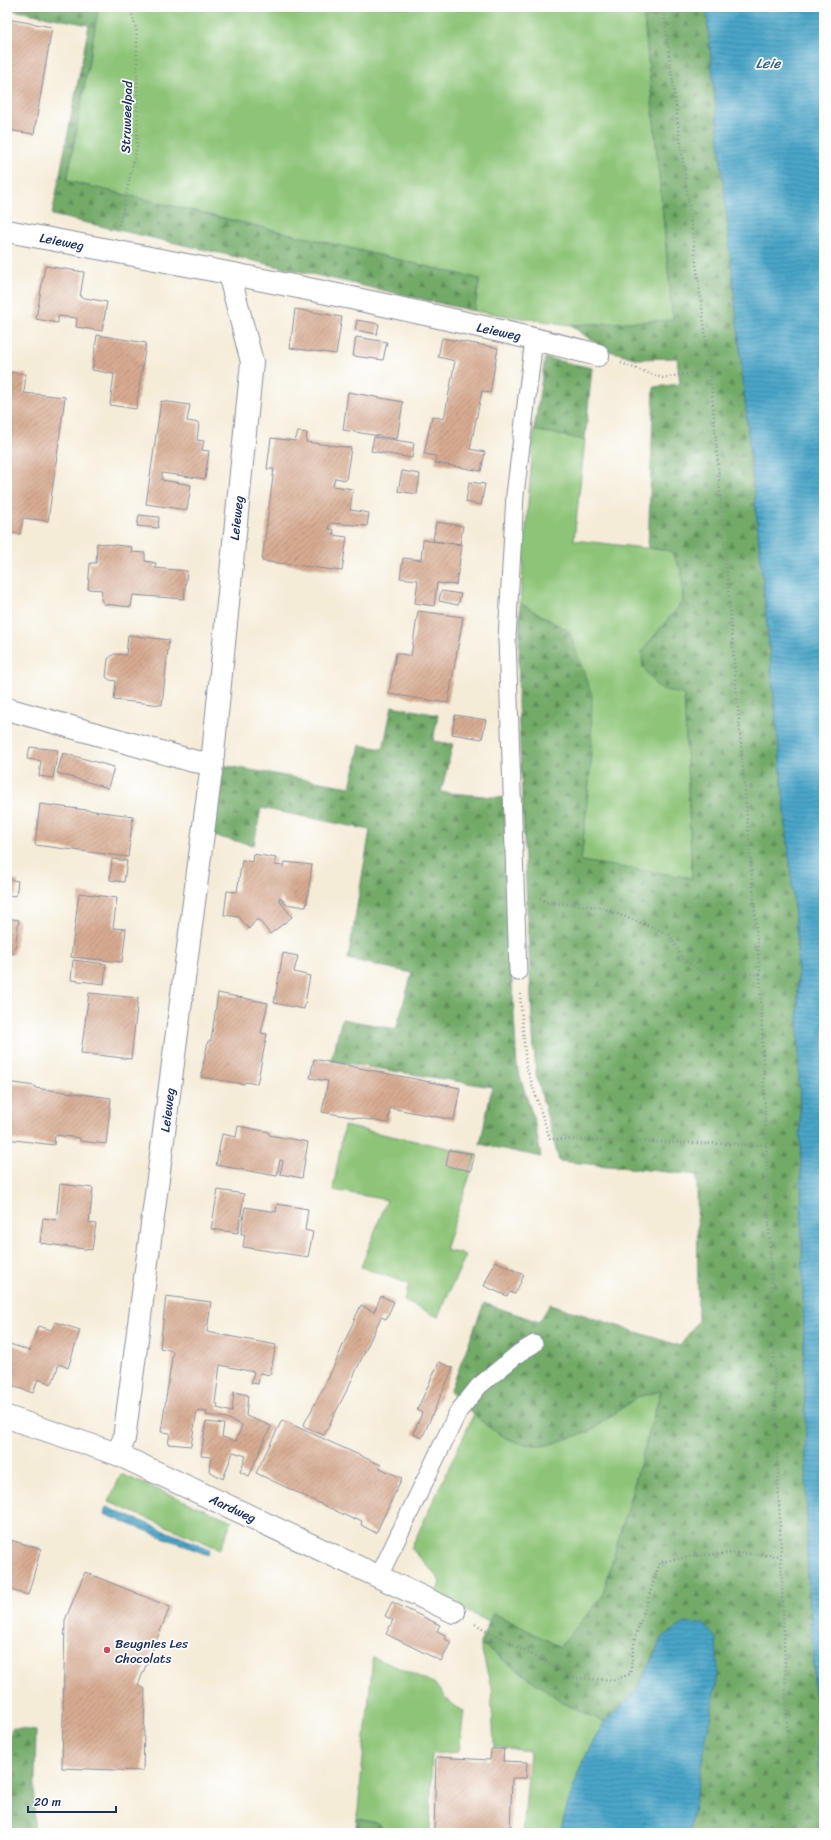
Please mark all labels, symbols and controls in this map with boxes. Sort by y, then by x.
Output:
water label: Leie [756,51,781,76]
street label: Struweelpad [114,79,139,153]
street label: Leieweg [38,226,86,257]
street label: Leieweg [475,316,524,347]
street label: Leieweg [223,494,250,542]
street label: Leieweg [153,1086,182,1134]
street label: Aardweg [205,1487,260,1530]
place label: Beugnies Les Chocolats [115,1632,189,1670]
marker: Beugnies Les Chocolats [102,1645,112,1655]
scale bar [28,1788,116,1814]
text: 20 m [34,1791,61,1813]

